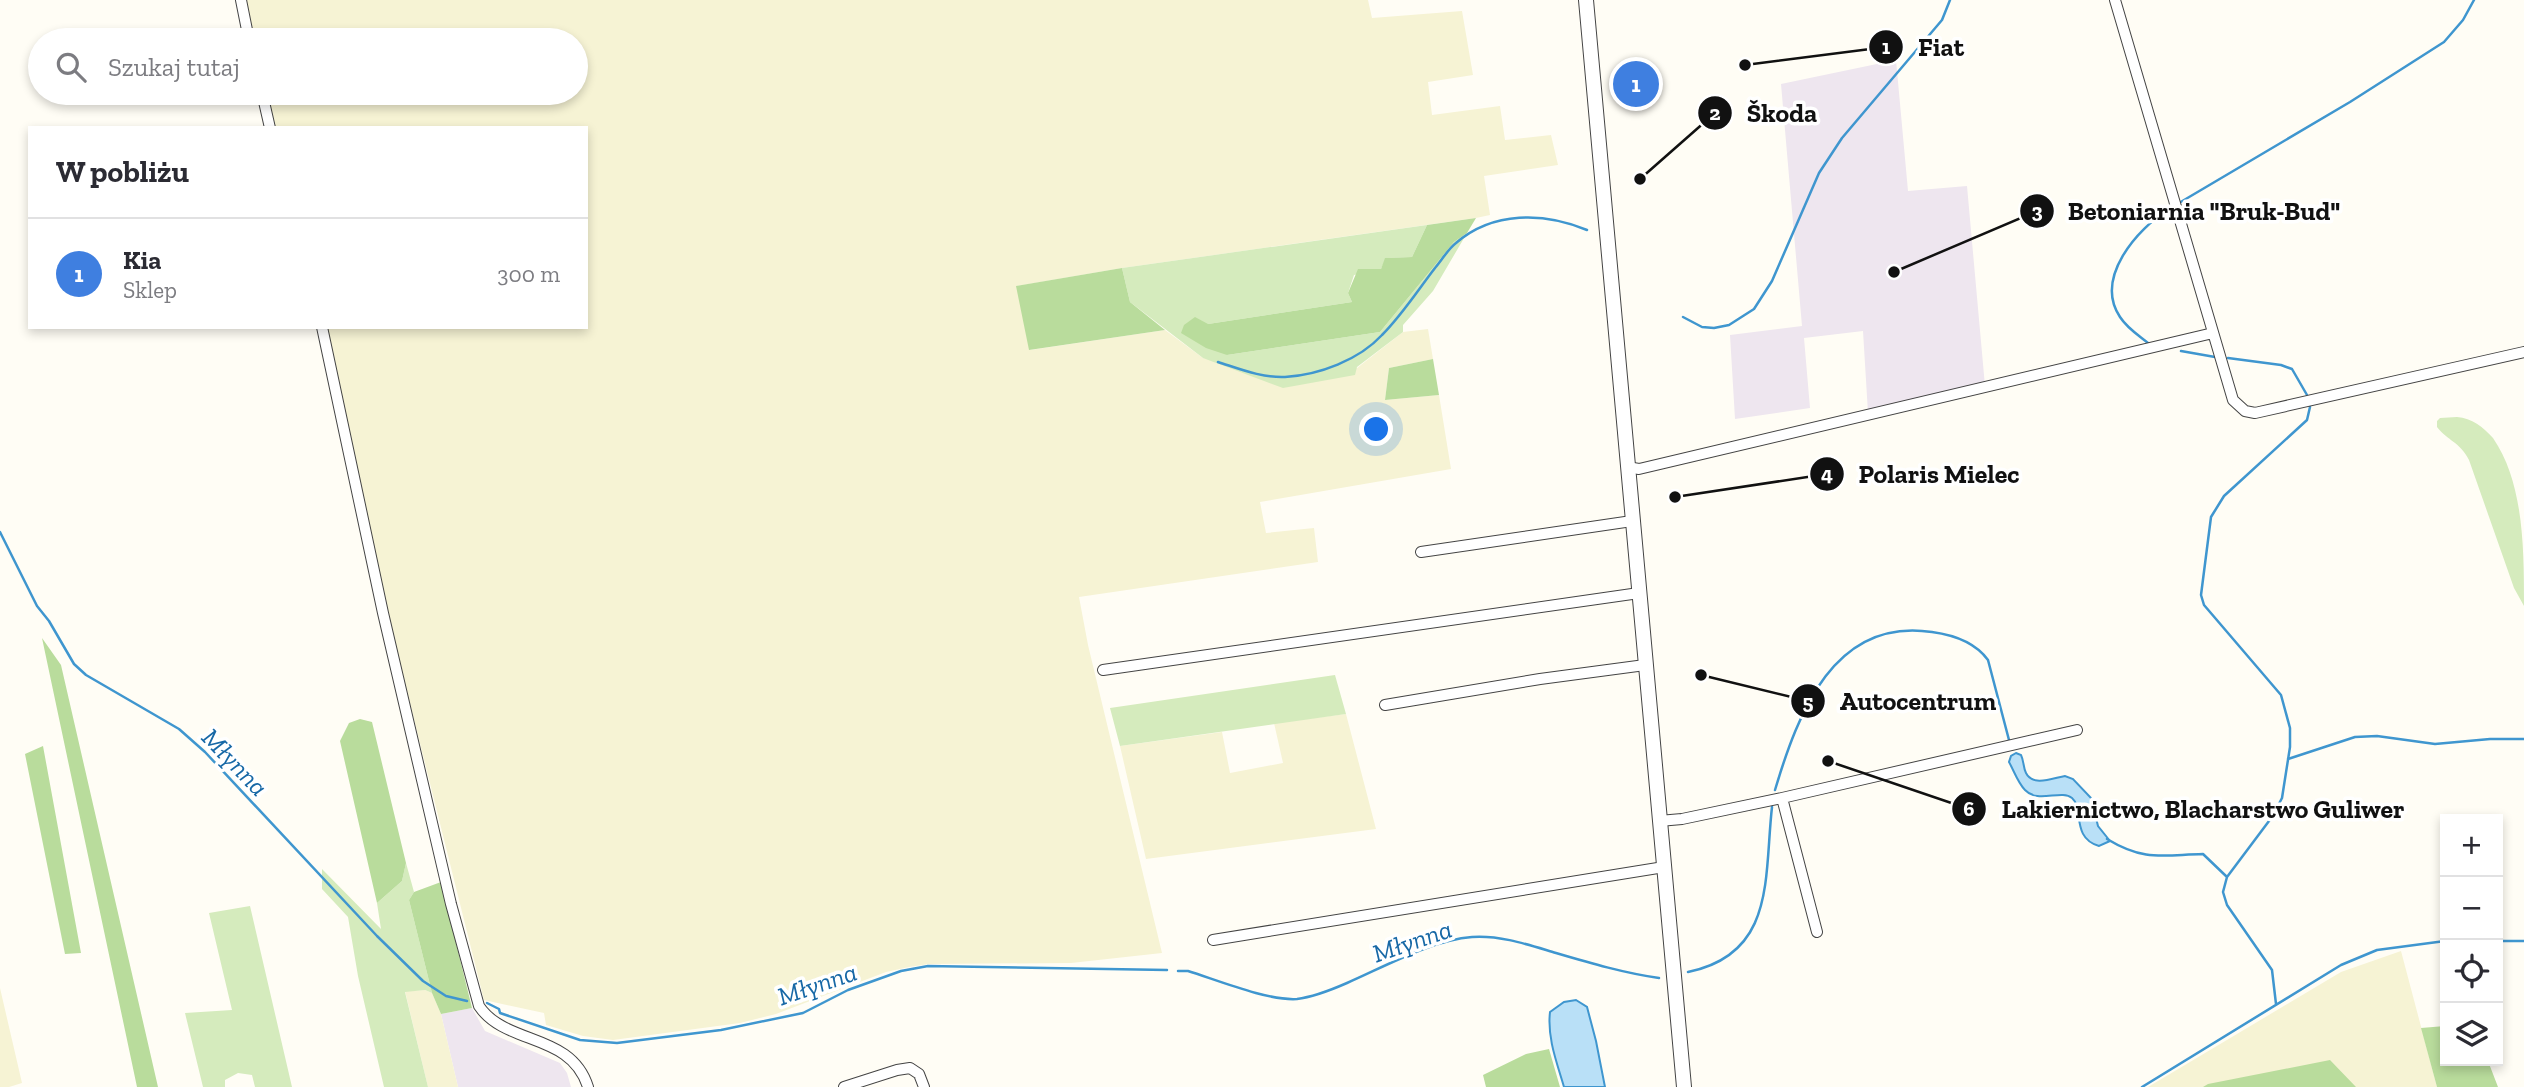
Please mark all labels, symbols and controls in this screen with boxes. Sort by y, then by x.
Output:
callout: Fiat [1869,23,1978,70]
search box [28,28,588,105]
text: Fiat [1918,31,1965,63]
text: 1 [1882,34,1891,59]
icon: search [52,48,90,86]
text: Szukaj tutaj [108,51,240,83]
pin: 1 [1613,58,1659,110]
callout: Škoda [1698,89,1831,136]
text: Škoda [1747,97,1817,129]
text: 2 [1709,100,1721,125]
text: W pobliżu [56,154,189,190]
callout: Betoniarnia "Bruk-Bud" [2019,187,2355,234]
text: Betoniarnia "Bruk-Bud" [2068,195,2340,227]
text: 3 [2031,198,2043,223]
text: Kia [123,244,161,276]
text: 1 [74,260,84,288]
text: 300 m [497,260,560,288]
text: Sklep [123,276,177,304]
your location [1359,412,1393,446]
callout: Polaris Mielec [1810,450,2034,497]
text: Polaris Mielec [1858,458,2020,490]
text: 4 [1821,461,1833,486]
callout: Autocentrum [1791,678,2011,725]
text: Autocentrum [1840,685,1997,717]
text: 5 [1803,689,1814,714]
water label: Młynna [195,721,275,803]
callout: Lakiernictwo, Blacharstwo Guliwer [1952,785,2418,832]
text: Lakiernictwo, Blacharstwo Guliwer [2001,793,2405,825]
text: 6 [1963,796,1975,821]
map controls [2440,814,2503,1066]
button: + [2440,814,2503,877]
button: − [2440,877,2503,940]
water label: Młynna [1368,913,1456,969]
button: locate [2440,940,2503,1003]
water label: Młynna [773,956,861,1012]
button: layers [2440,1003,2503,1066]

